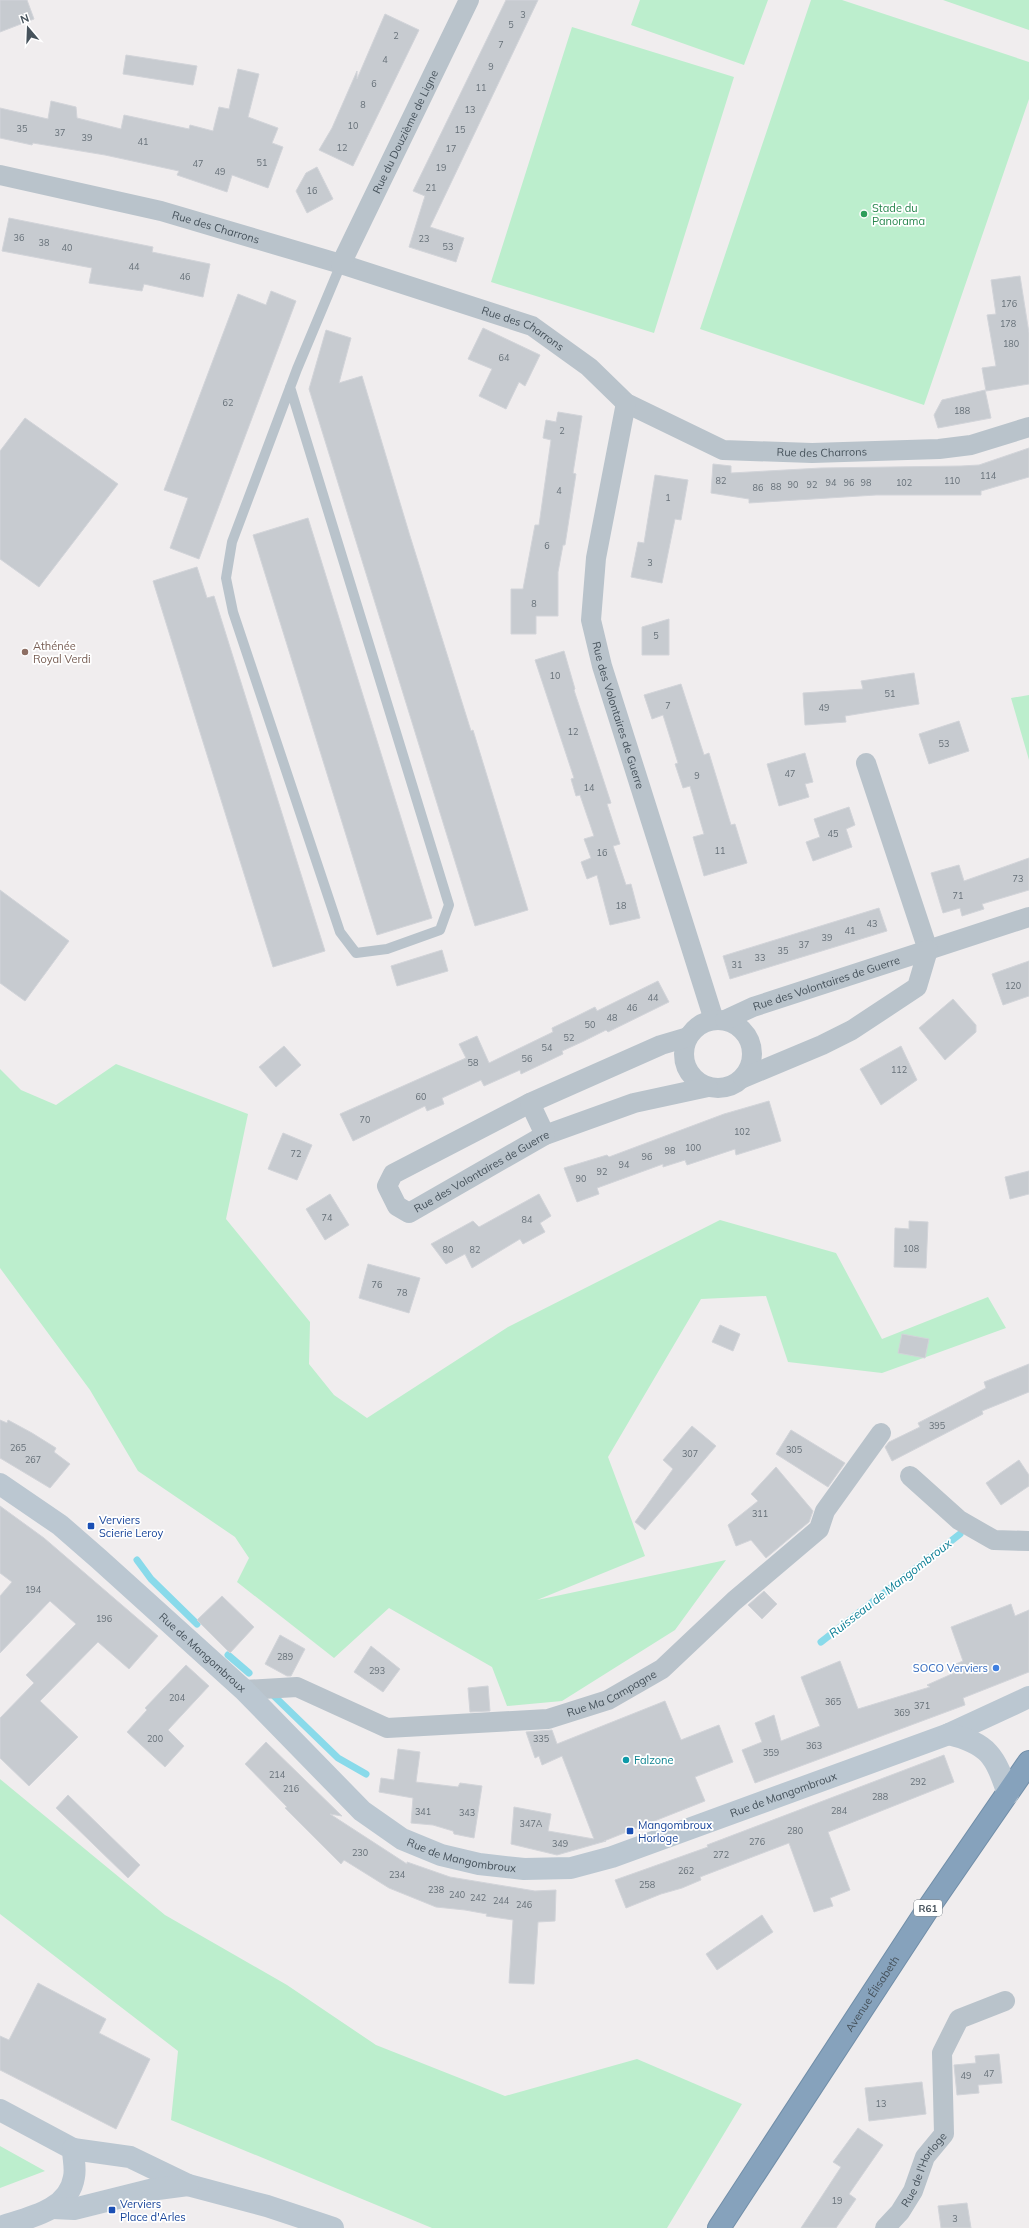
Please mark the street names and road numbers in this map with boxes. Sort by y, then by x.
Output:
street label: Rue du Douzième de Ligne [369,68,441,196]
street label: Rue des Charrons [170,208,261,247]
street label: Rue des Charrons [480,303,567,354]
street label: Rue des Charrons [776,444,867,460]
street label: Rue des Volontaires de Guerre [589,640,647,791]
street label: Rue des Volontaires de Guerre [751,953,902,1014]
street label: Rue des Volontaires de Guerre [411,1127,551,1216]
street label: Rue de Mangombroux [156,1610,249,1696]
street label: Rue Ma Campagne [565,1667,659,1720]
street label: Rue de Mangombroux [728,1769,839,1820]
street label: Rue de Mangombroux [405,1835,517,1875]
road number: R61 [914,1900,942,1916]
street label: Avenue Élisabeth [842,1953,902,2034]
street label: Rue de l'Horloge [898,2129,950,2210]

